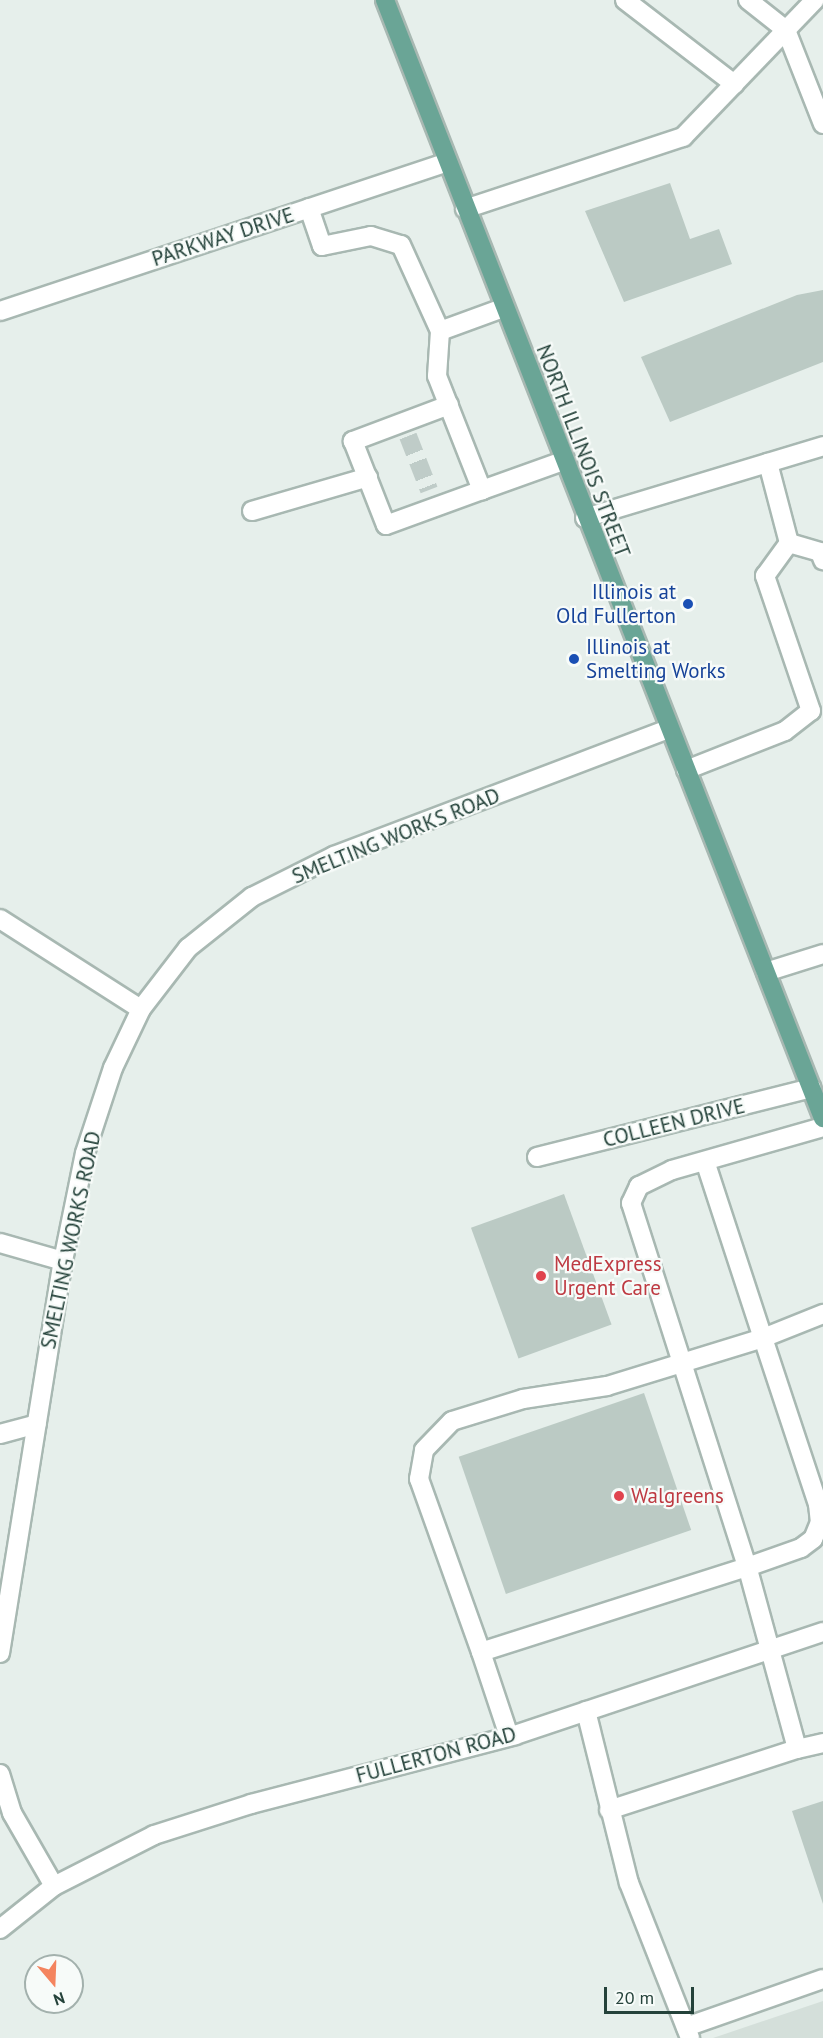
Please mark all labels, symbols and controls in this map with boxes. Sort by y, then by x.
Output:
street label: PARKWAY DRIVE [148,202,298,272]
street label: NORTH ILLINOIS STREET [531,341,635,561]
place label: Illinois at Old Fullerton [556,579,676,629]
marker: Illinois at Old Fullerton [681,597,695,611]
place label: Illinois at Smelting Works [586,634,726,684]
marker: Illinois at Smelting Works [567,652,581,666]
street label: SMELTING WORKS ROAD [288,783,504,889]
street label: COLLEEN DRIVE [600,1093,748,1153]
street label: SMELTING WORKS ROAD [36,1129,106,1351]
place label: MedExpress Urgent Care [554,1251,661,1301]
marker: MedExpress Urgent Care [532,1267,550,1285]
place label: Walgreens [631,1483,724,1509]
marker: Walgreens [612,1489,626,1503]
street label: FULLERTON ROAD [353,1721,519,1789]
north arrow [24,1954,84,2014]
scale bar [607,1975,697,2013]
text: 20 m [615,1986,654,2009]
text: N [51,1988,67,2010]

